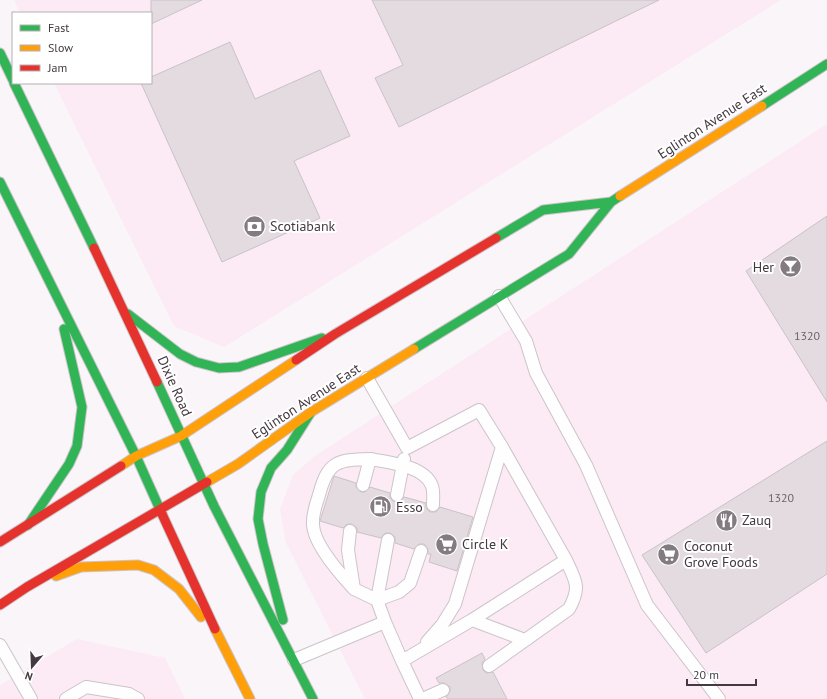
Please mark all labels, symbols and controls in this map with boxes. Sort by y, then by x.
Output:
legend [12,12,152,84]
text: Fast [48,20,69,35]
text: Slow [48,40,73,55]
text: Jam [47,60,67,75]
street label: Eglinton Avenue East [654,79,770,163]
bank icon: Scotiabank [241,213,267,239]
place label: Scotiabank [270,217,336,235]
bar icon: Her [777,254,803,280]
place label: Her [753,258,774,276]
house number: 1320 [794,328,821,343]
street label: Dixie Road [154,353,196,419]
street label: Eglinton Avenue East [248,359,364,443]
house number: 1320 [768,490,795,505]
fuel station icon: Esso [367,494,393,520]
place label: Esso [396,498,423,516]
restaurant icon: Zauq [713,507,739,533]
place label: Zauq [742,511,771,529]
supermarket icon: Circle K [433,531,459,557]
place label: Circle K [462,535,509,553]
place label: Coconut Grove Foods [684,537,758,571]
supermarket icon: Coconut Grove Foods [655,541,681,567]
north arrow [12,647,52,687]
scale bar [687,661,756,687]
text: 20 m [693,667,719,682]
text: N [23,669,34,684]

